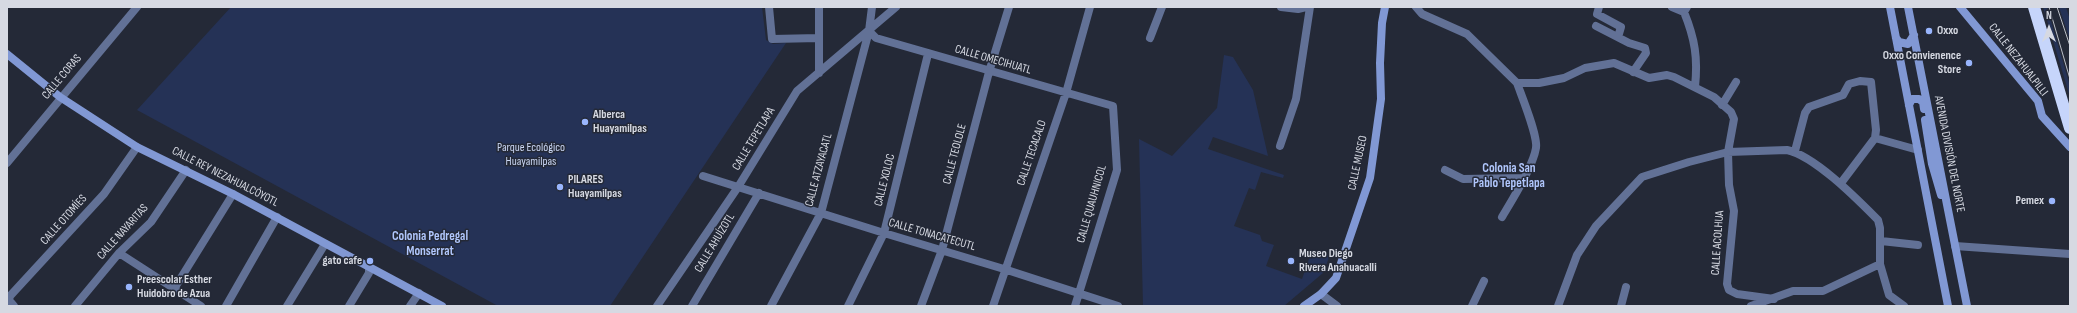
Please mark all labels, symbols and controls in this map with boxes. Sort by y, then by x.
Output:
north arrow [2029,8,2069,48]
text: N [2046,9,2052,22]
street label: CALLE NEZAHUALPILLI [1985,21,2051,99]
place label: Oxxo [1937,24,1958,38]
marker: Oxxo [1924,26,1934,36]
street label: CALLE OMECIHUATL [953,42,1033,78]
place label: Oxxo Convienence Store [1883,49,1961,77]
street label: CALLE CORAS [39,52,85,102]
marker: Oxxo Convienence Store [1964,58,1974,68]
street label: AVENIDA DIVISIÓN DEL NORTE [1931,94,1967,214]
street label: CALLE TEPETLAPA [730,105,778,173]
place label: Alberca Huayamilpas [593,108,647,136]
marker: Alberca Huayamilpas [580,117,590,127]
street label: CALLE TECACALO [1014,118,1050,188]
street label: CALLE TEOLOLE [940,122,970,186]
street label: CALLE ATZAYACATL [802,132,836,208]
street label: CALLE MUSEO [1345,134,1371,192]
park label: Parque Ecológico Huayamilpas [497,141,565,169]
street label: CALLE REY NEZAHUALCÓYOTL [169,144,281,210]
street label: CALLE XOLOC [872,152,898,208]
district label: Colonia San Pablo Tepetlapa [1473,161,1545,192]
street label: CALLE QUAUHNICOL [1074,163,1110,245]
place label: PILARES Huayamilpas [568,173,622,201]
marker: PILARES Huayamilpas [555,182,565,192]
street label: CALLE OTOMÍES [38,192,90,248]
place label: Pemex [2016,194,2044,208]
marker: Pemex [2047,196,2057,206]
street label: CALLE NAYARITAS [94,201,152,263]
street label: CALLE ACOLHUA [1709,210,1727,276]
street label: CALLE AHUÍZOTL [692,211,738,275]
street label: CALLE TONACATECUTL [887,216,977,254]
district label: Colonia Pedregal Monserrat [392,229,468,260]
place label: Museo Diego Rivera Anahuacalli [1299,247,1377,275]
place label: gato cafe [323,254,362,268]
marker: gato cafe [365,256,375,266]
marker: Museo Diego Rivera Anahuacalli [1286,256,1296,266]
place label: Preescolar Esther Huidobro de Azua [137,273,212,301]
marker: Preescolar Esther Huidobro de Azua [124,282,134,292]

